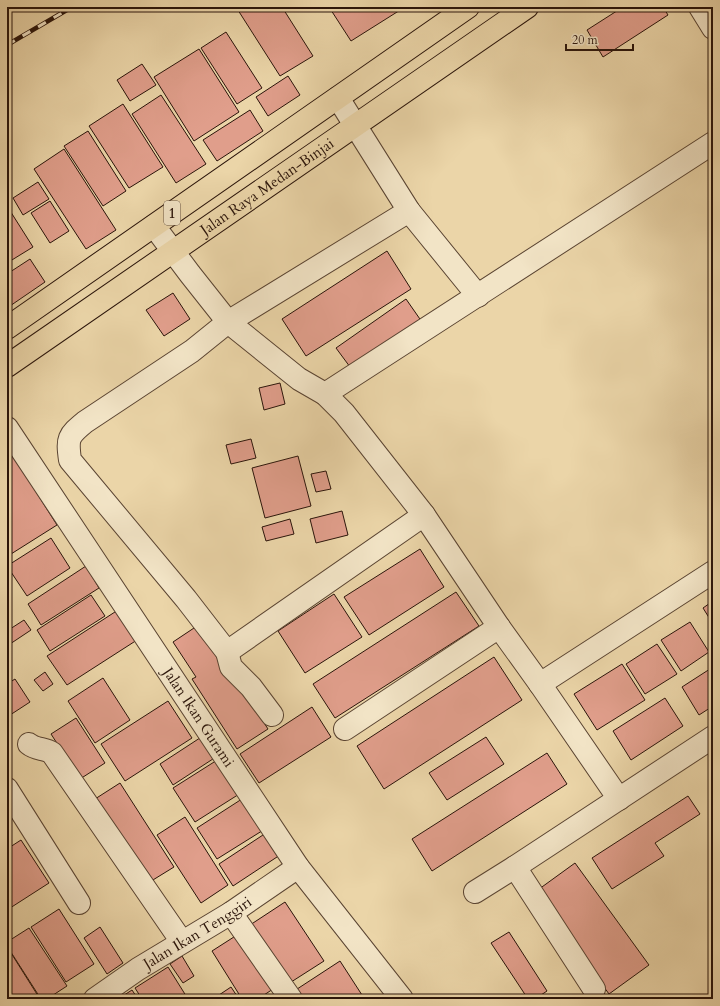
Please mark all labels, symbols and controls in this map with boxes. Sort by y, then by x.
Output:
scale bar [566,26,633,52]
text: 20 m [572,32,599,48]
street label: Jalan Raya Medan-Binjai [195,133,338,241]
road number: 1 [164,201,180,225]
street label: Jalan Ikan Gurami [157,662,239,771]
street label: Jalan Ikan Tenggiri [138,892,256,975]

